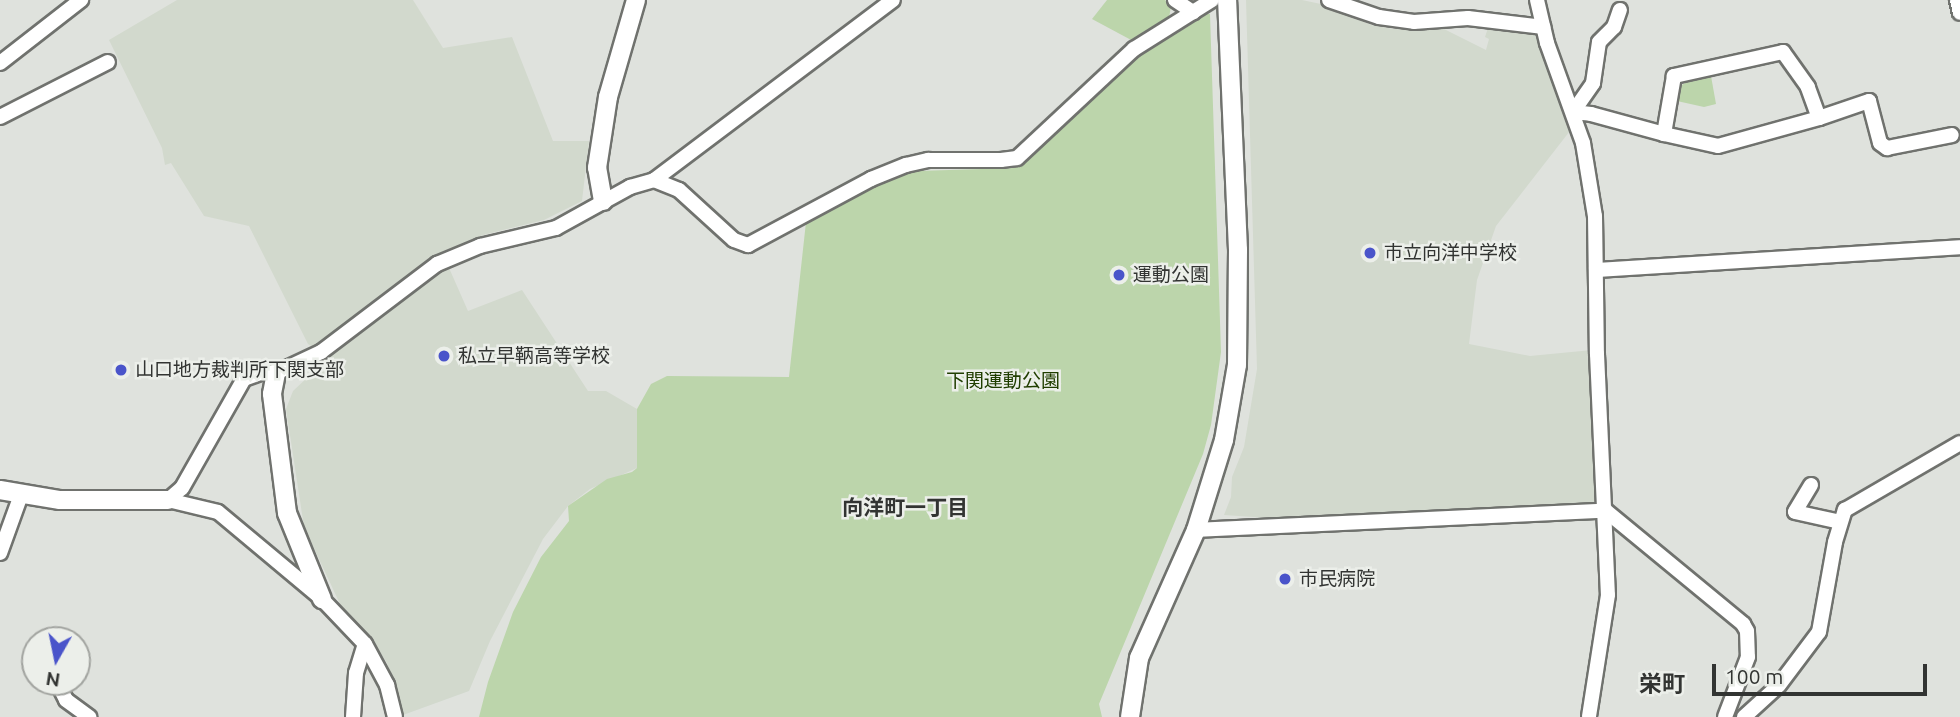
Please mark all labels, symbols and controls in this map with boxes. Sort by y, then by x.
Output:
place label: 市立向洋中学校 [1384,242,1517,264]
marker: 市立向洋中学校 [1362,245,1378,261]
place label: 運動公園 [1133,264,1209,286]
marker: 運動公園 [1111,267,1127,283]
place label: 私立早鞆高等学校 [458,345,610,367]
marker: 私立早鞆高等学校 [436,348,452,364]
place label: 山口地方裁判所下関支部 [135,359,344,381]
marker: 山口地方裁判所下関支部 [113,362,129,378]
park label: 下関運動公園 [946,370,1060,392]
district label: 向洋町一丁目 [842,494,968,520]
place label: 市民病院 [1299,568,1375,590]
marker: 市民病院 [1277,571,1293,587]
north arrow [21,626,91,696]
scale bar [1715,650,1930,694]
text: 100 m [1725,664,1783,688]
text: N [44,668,62,692]
district label: 栄町 [1639,670,1685,698]

